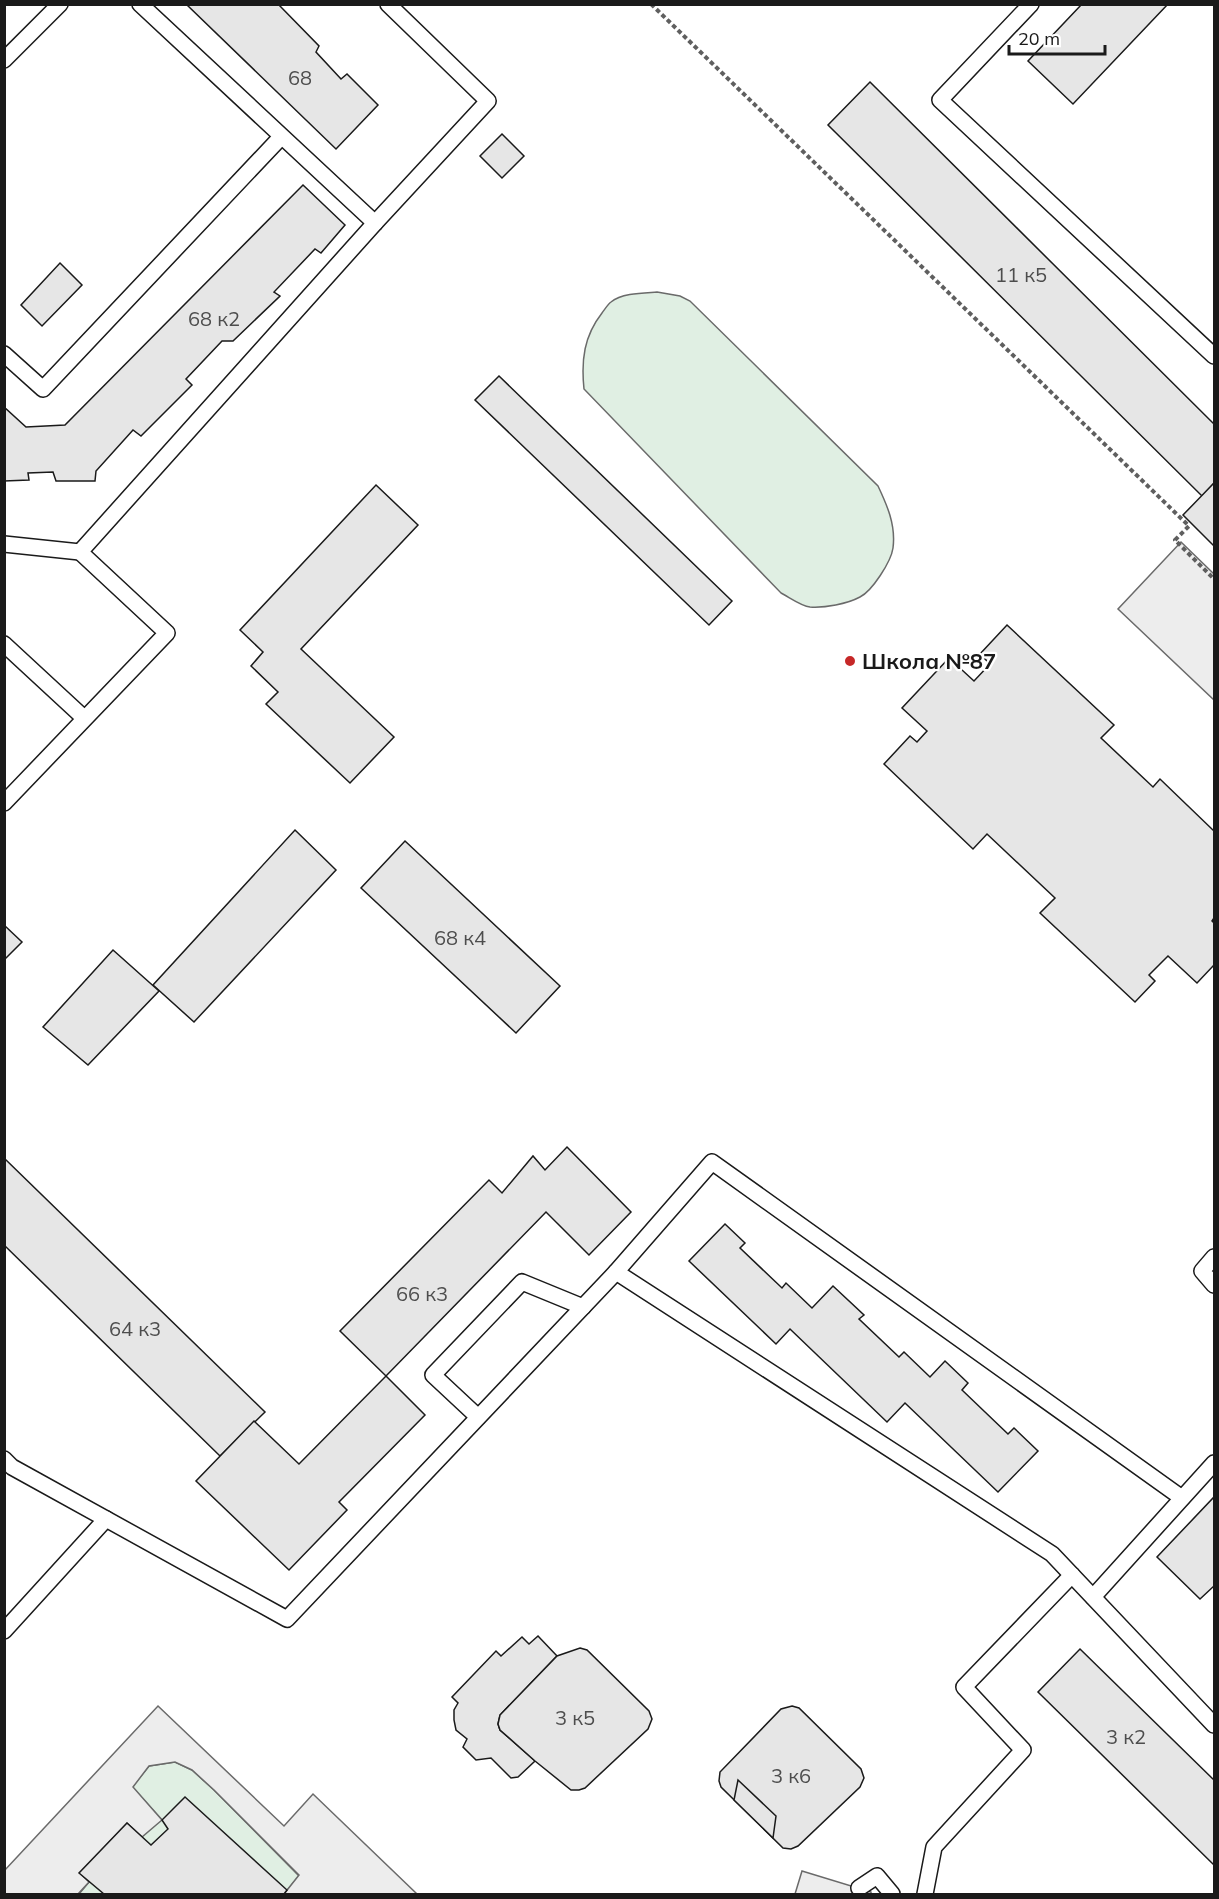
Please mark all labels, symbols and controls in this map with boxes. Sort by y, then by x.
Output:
scale bar [1009,18,1105,56]
text: 20 m [1018,27,1060,50]
house number: 68 [288,65,312,90]
house number: 11 к5 [995,262,1047,287]
house number: 68 к2 [188,306,240,331]
place label: Школа №87 [862,647,996,675]
marker: Школа №87 [843,654,857,668]
house number: 68 к4 [434,925,486,950]
house number: 66 к3 [396,1281,448,1306]
house number: 64 к3 [109,1316,161,1341]
house number: 3 к5 [555,1705,595,1730]
house number: 3 к2 [1106,1724,1146,1749]
house number: 3 к6 [771,1763,811,1788]

